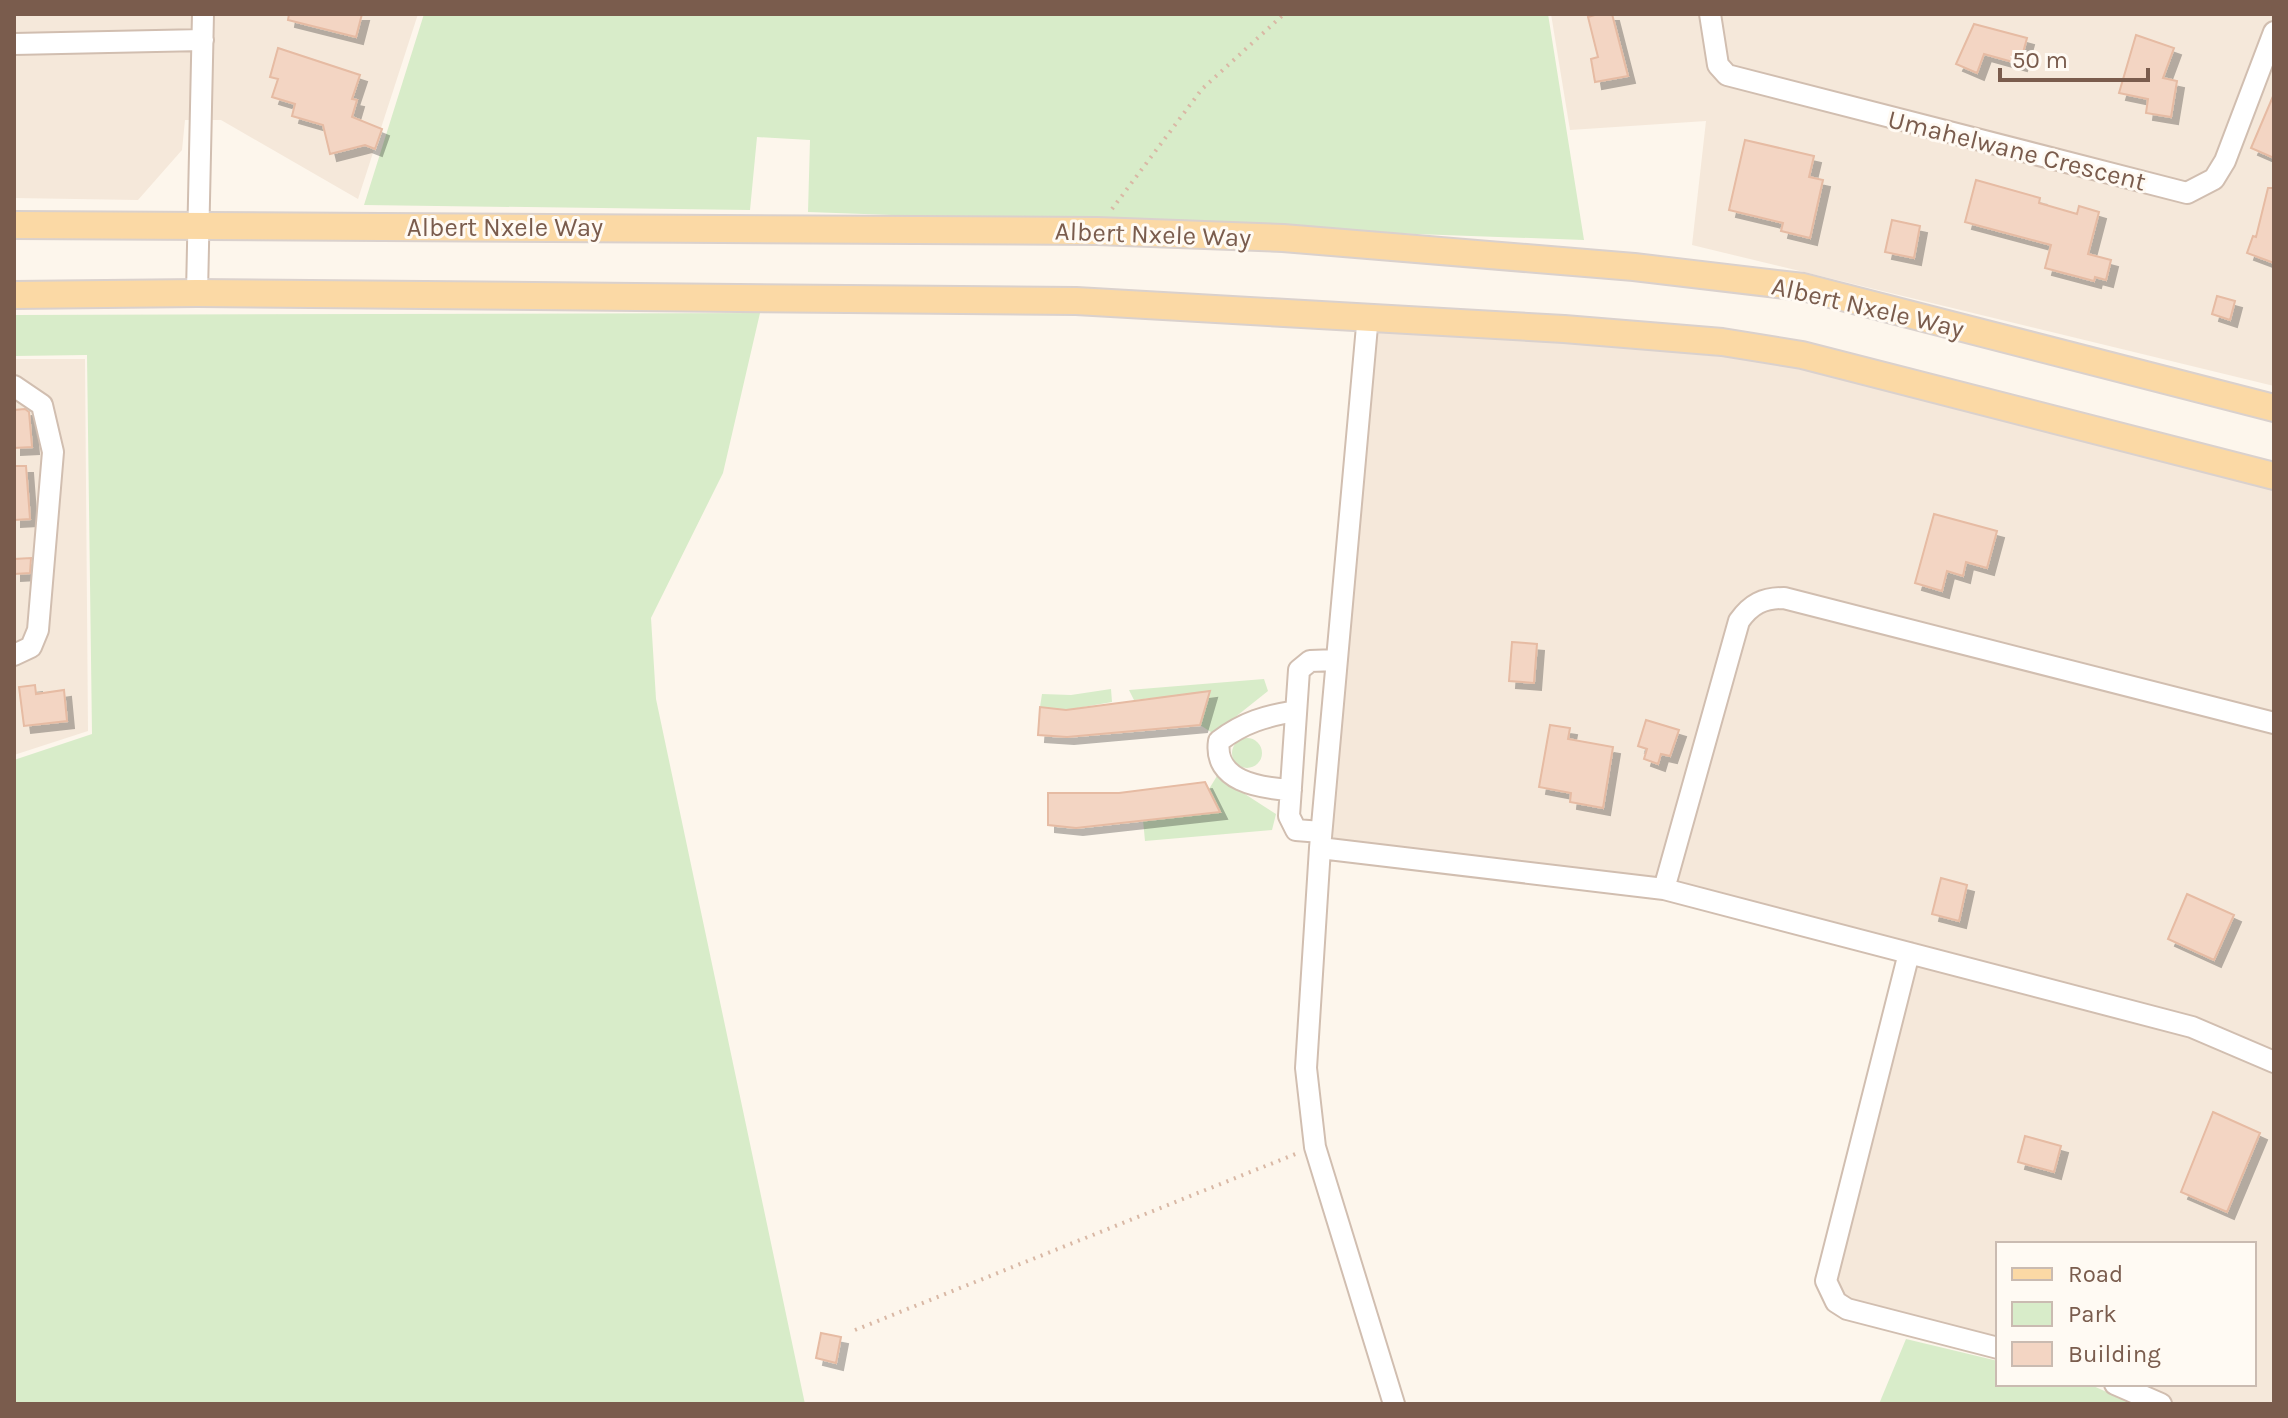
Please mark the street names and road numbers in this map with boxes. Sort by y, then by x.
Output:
street label: Umahelwane Crescent [1885,103,2149,198]
street label: Albert Nxele Way [407,212,603,243]
street label: Albert Nxele Way [1054,216,1252,253]
street label: Albert Nxele Way [1769,270,1967,345]

